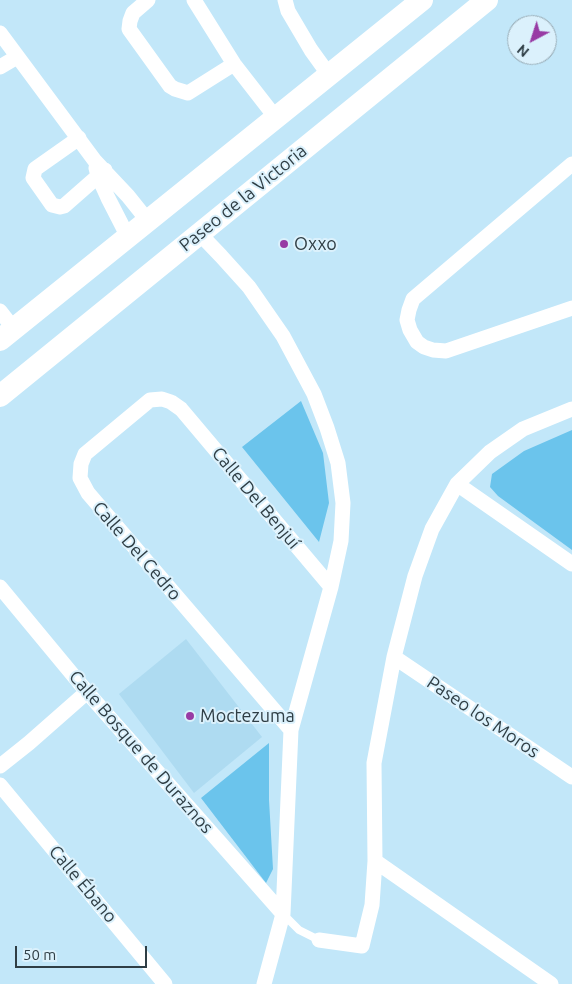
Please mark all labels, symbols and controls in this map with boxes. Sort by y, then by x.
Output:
north arrow [507,15,557,65]
text: N [514,41,532,60]
street label: Paseo de la Victoria [175,140,311,256]
place label: Oxxo [294,233,337,255]
marker: Oxxo [278,238,290,250]
street label: Calle Del Benjuí [207,443,305,553]
street label: Calle Del Cedro [88,497,186,605]
street label: Calle Bosque de Duraznos [64,666,218,838]
street label: Paseo los Moros [423,671,543,763]
place label: Moctezuma [200,705,295,727]
marker: Moctezuma [184,710,196,722]
street label: Calle Ébano [44,841,122,927]
scale bar [18,936,150,968]
text: 50 m [23,946,56,963]

